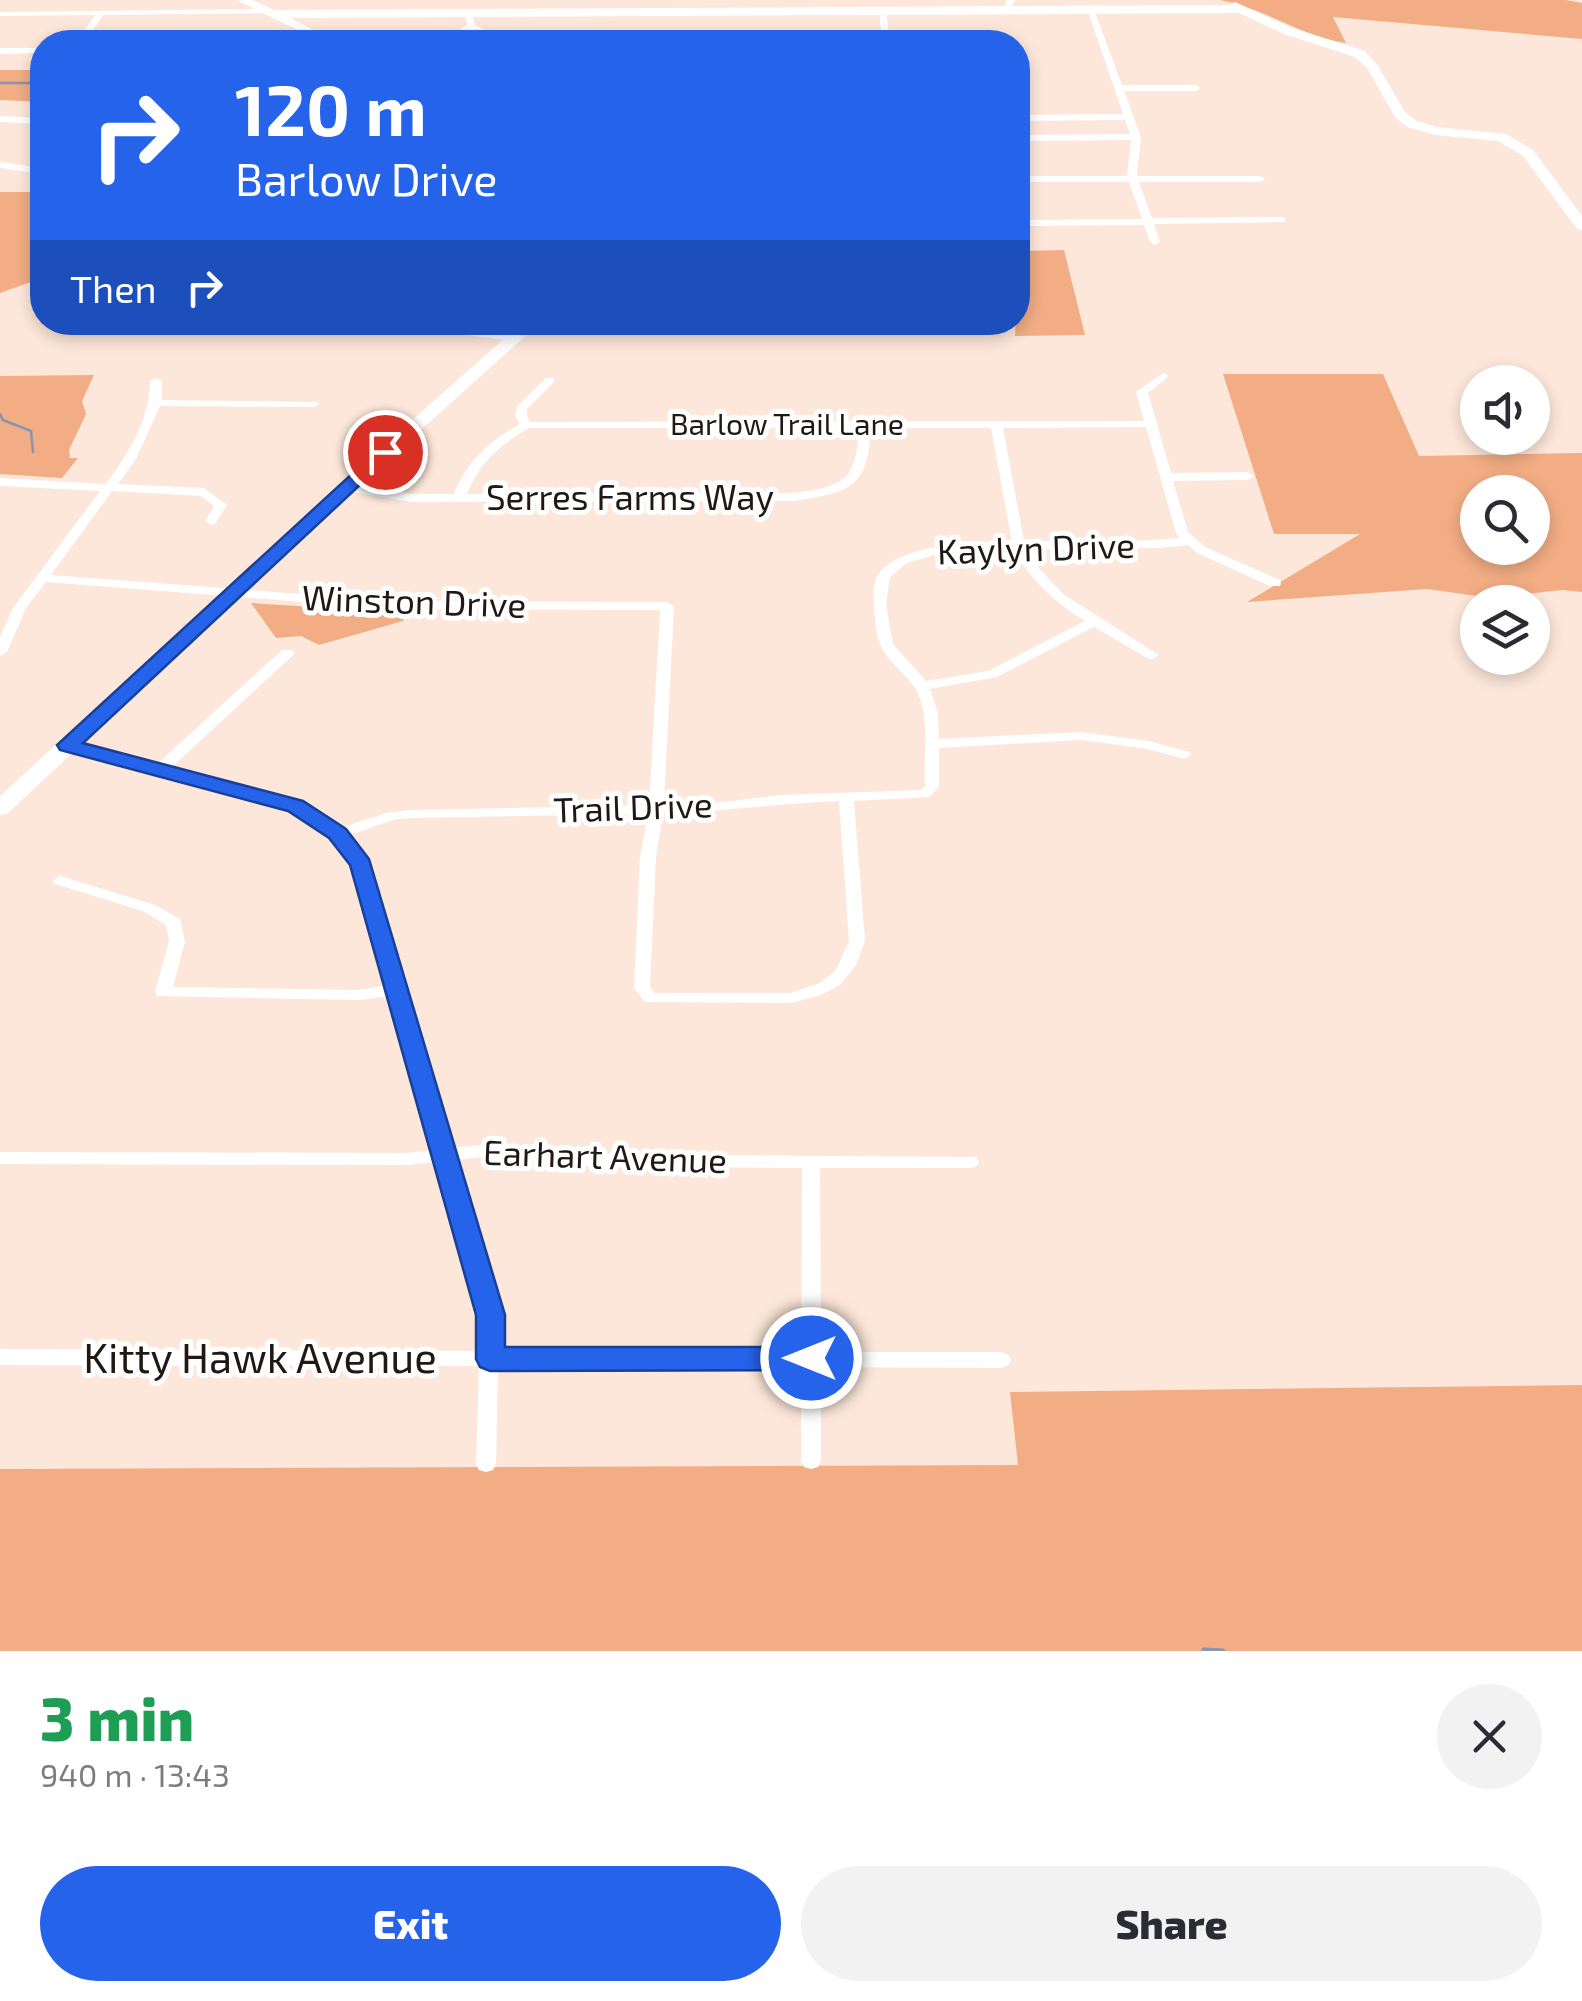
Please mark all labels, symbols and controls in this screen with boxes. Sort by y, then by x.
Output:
text: 120 m [235,66,427,150]
icon: right [70,70,200,200]
text: Barlow Drive [235,151,498,205]
icon: right [177,260,232,315]
text: Then [70,265,157,311]
map controls [1460,365,1550,675]
button: sound [1460,365,1550,455]
street label: Barlow Trail Lane [670,405,904,441]
pin [343,410,428,495]
icon: arrive [358,425,413,480]
street label: Serres Farms Way [486,475,774,517]
button: search [1460,475,1550,565]
street label: Kaylyn Drive [936,523,1136,571]
street label: Winston Drive [301,575,527,625]
button: layers [1460,585,1550,675]
street label: Trail Drive [553,782,713,830]
street label: Earhart Avenue [482,1130,728,1180]
position arrow [759,1306,863,1410]
street label: Kitty Hawk Avenue [83,1331,437,1381]
text: 3 min [40,1681,194,1753]
button: close [1437,1684,1542,1789]
text: 940 m · 13:43 [40,1755,230,1793]
button: Exit [40,1866,781,1981]
button: Share [801,1866,1542,1981]

